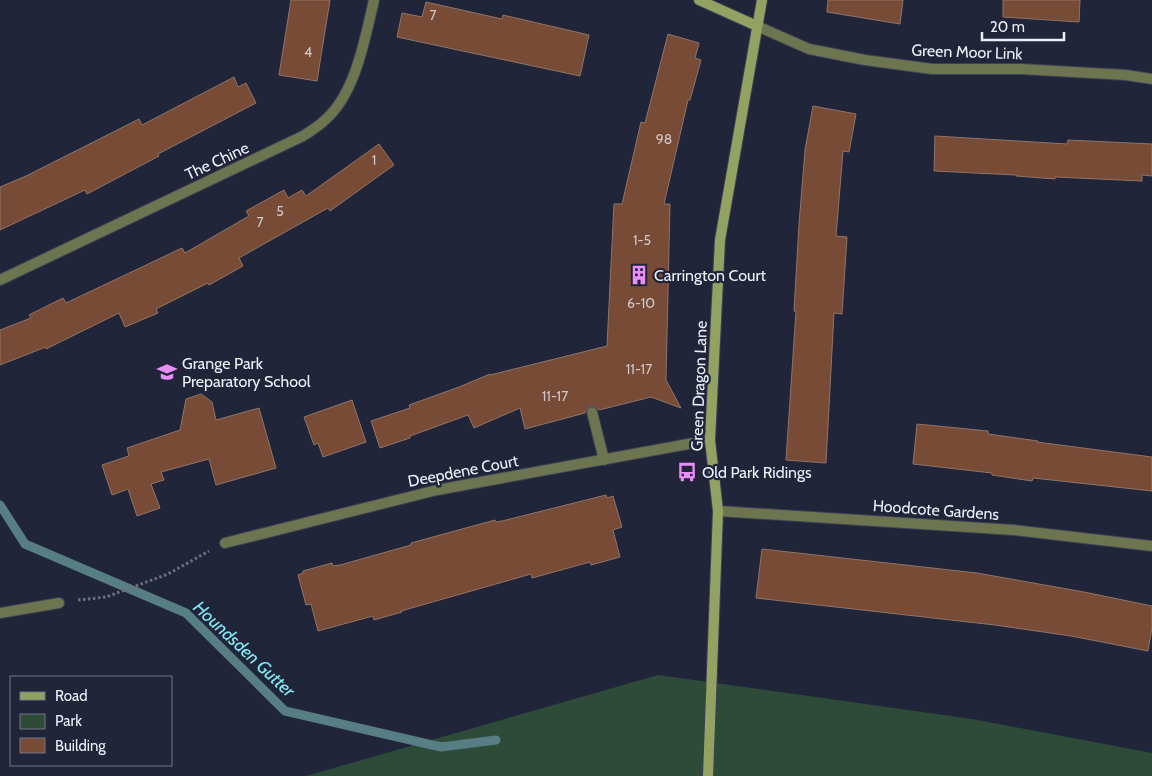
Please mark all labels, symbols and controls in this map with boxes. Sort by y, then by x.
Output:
house number: 7 [429,6,437,24]
scale bar [982,10,1064,42]
text: 20 m [990,18,1025,36]
street label: Green Moor Link [911,41,1024,63]
house number: 4 [304,43,312,61]
house number: 98 [656,130,672,148]
street label: The Chine [182,138,252,184]
house number: 1 [372,151,376,169]
house number: 5 [276,202,284,220]
house number: 7 [256,213,264,231]
house number: 1-5 [633,231,651,249]
building icon: Carrington Court [628,264,650,286]
place label: Carrington Court [654,266,766,285]
house number: 6-10 [627,294,655,312]
street label: Green Dragon Lane [687,320,711,452]
place label: Grange Park Preparatory School [182,354,311,391]
house number: 11-17 [626,360,652,378]
school or university icon: Grange Park Preparatory School [156,361,178,383]
house number: 11-17 [542,387,568,405]
street label: Deepdene Court [406,451,520,491]
bus stop icon: Old Park Ridings [676,461,698,483]
place label: Old Park Ridings [702,463,812,482]
street label: Hoodcote Gardens [872,496,1000,524]
water label: Houndsden Gutter [189,596,301,703]
legend [10,676,172,766]
text: Road [55,687,88,705]
text: Park [55,712,82,730]
text: Building [55,737,106,755]

